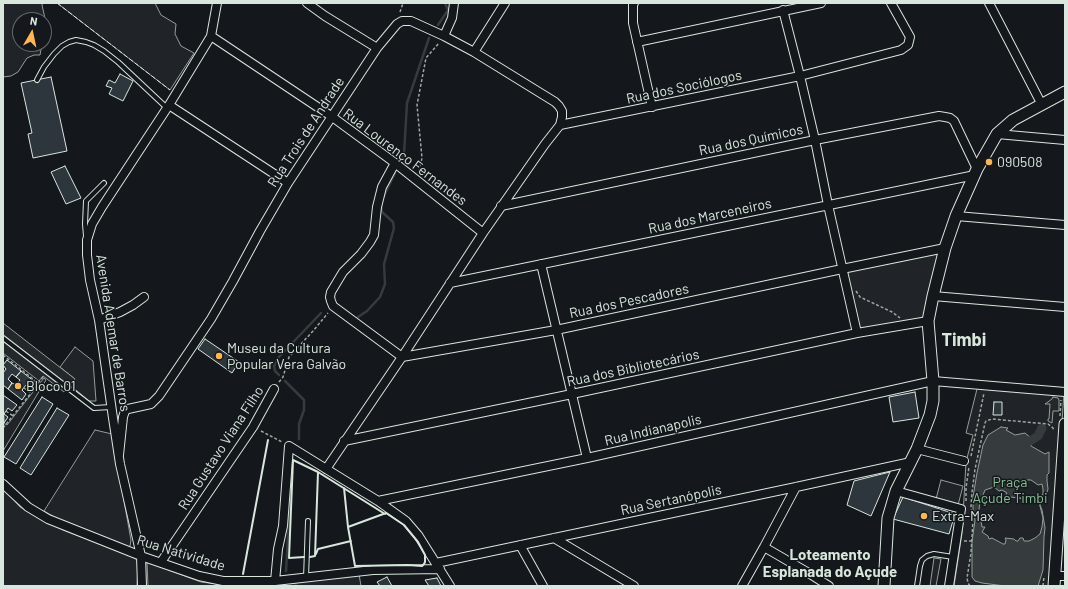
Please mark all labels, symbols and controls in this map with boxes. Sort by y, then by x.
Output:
north arrow [12,12,52,52]
text: N [29,14,38,28]
street label: Rua dos Sociólogos [625,67,743,107]
street label: Rua Trois de Andrade [264,74,348,190]
street label: Rua Lourenço Fernandes [340,105,470,209]
street label: Rua dos Químicos [697,121,805,159]
place label: 090508 [997,154,1043,170]
marker: 090508 [984,157,994,167]
street label: Rua dos Marceneiros [647,195,773,237]
street label: Avenida Ademar de Barros [92,253,134,413]
street label: Rua dos Pescadores [568,280,690,322]
district label: Timbi [942,329,986,351]
place label: Museu da Cultura Popular Vera Galvão [227,340,346,372]
street label: Rua dos Bibliotecários [565,346,701,390]
marker: Museu da Cultura Popular Vera Galvão [214,351,224,361]
place label: Bloco 01 [26,378,76,394]
marker: Bloco 01 [13,381,23,391]
street label: Rua Gustavo Viana Filho [175,383,267,513]
street label: Rua Indianapolis [603,411,703,449]
park label: Praça Açude Timbi [972,474,1048,506]
street label: Rua Sertanópolis [619,481,723,519]
place label: Extra-Max [932,508,994,524]
marker: Extra-Max [919,511,929,521]
street label: Rua Natividade [135,532,227,574]
district label: Loteamento Esplanada do Açude [763,546,897,581]

